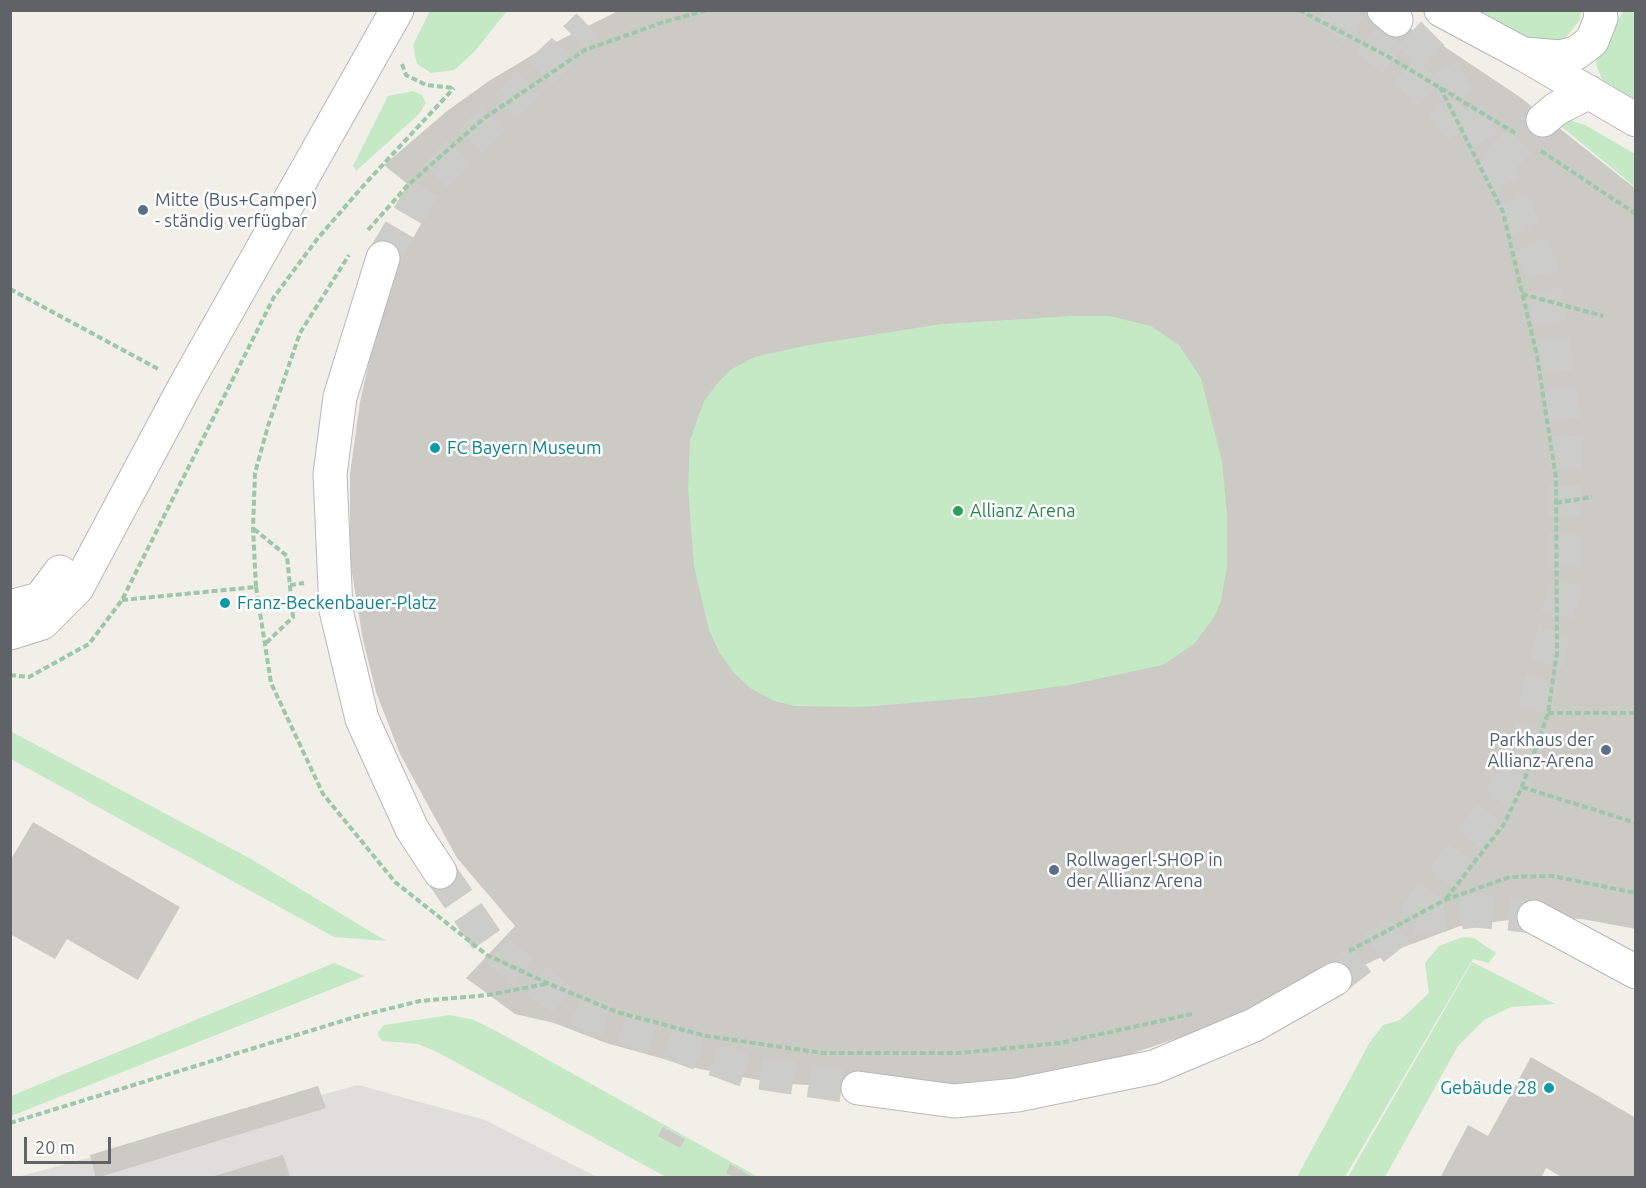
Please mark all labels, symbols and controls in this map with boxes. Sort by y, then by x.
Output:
place label: Mitte (Bus+Camper) - ständig verfügbar [155,189,317,232]
marker: Mitte (Bus+Camper) - ständig verfügbar [136,203,150,217]
place label: FC Bayern Museum [447,437,602,459]
marker: FC Bayern Museum [428,441,442,455]
place label: Allianz Arena [970,500,1075,522]
marker: Allianz Arena [951,504,965,518]
place label: Franz-Beckenbauer-Platz [237,592,437,614]
marker: Franz-Beckenbauer-Platz [218,596,232,610]
place label: Parkhaus der Allianz-Arena [1488,729,1594,771]
marker: Parkhaus der Allianz-Arena [1599,743,1613,757]
place label: Rollwagerl-SHOP in der Allianz Arena [1066,849,1223,892]
marker: Rollwagerl-SHOP in der Allianz Arena [1047,863,1061,877]
place label: Gebäude 28 [1440,1077,1537,1099]
marker: Gebäude 28 [1542,1081,1556,1095]
scale bar [27,1125,114,1163]
text: 20 m [35,1137,75,1157]

